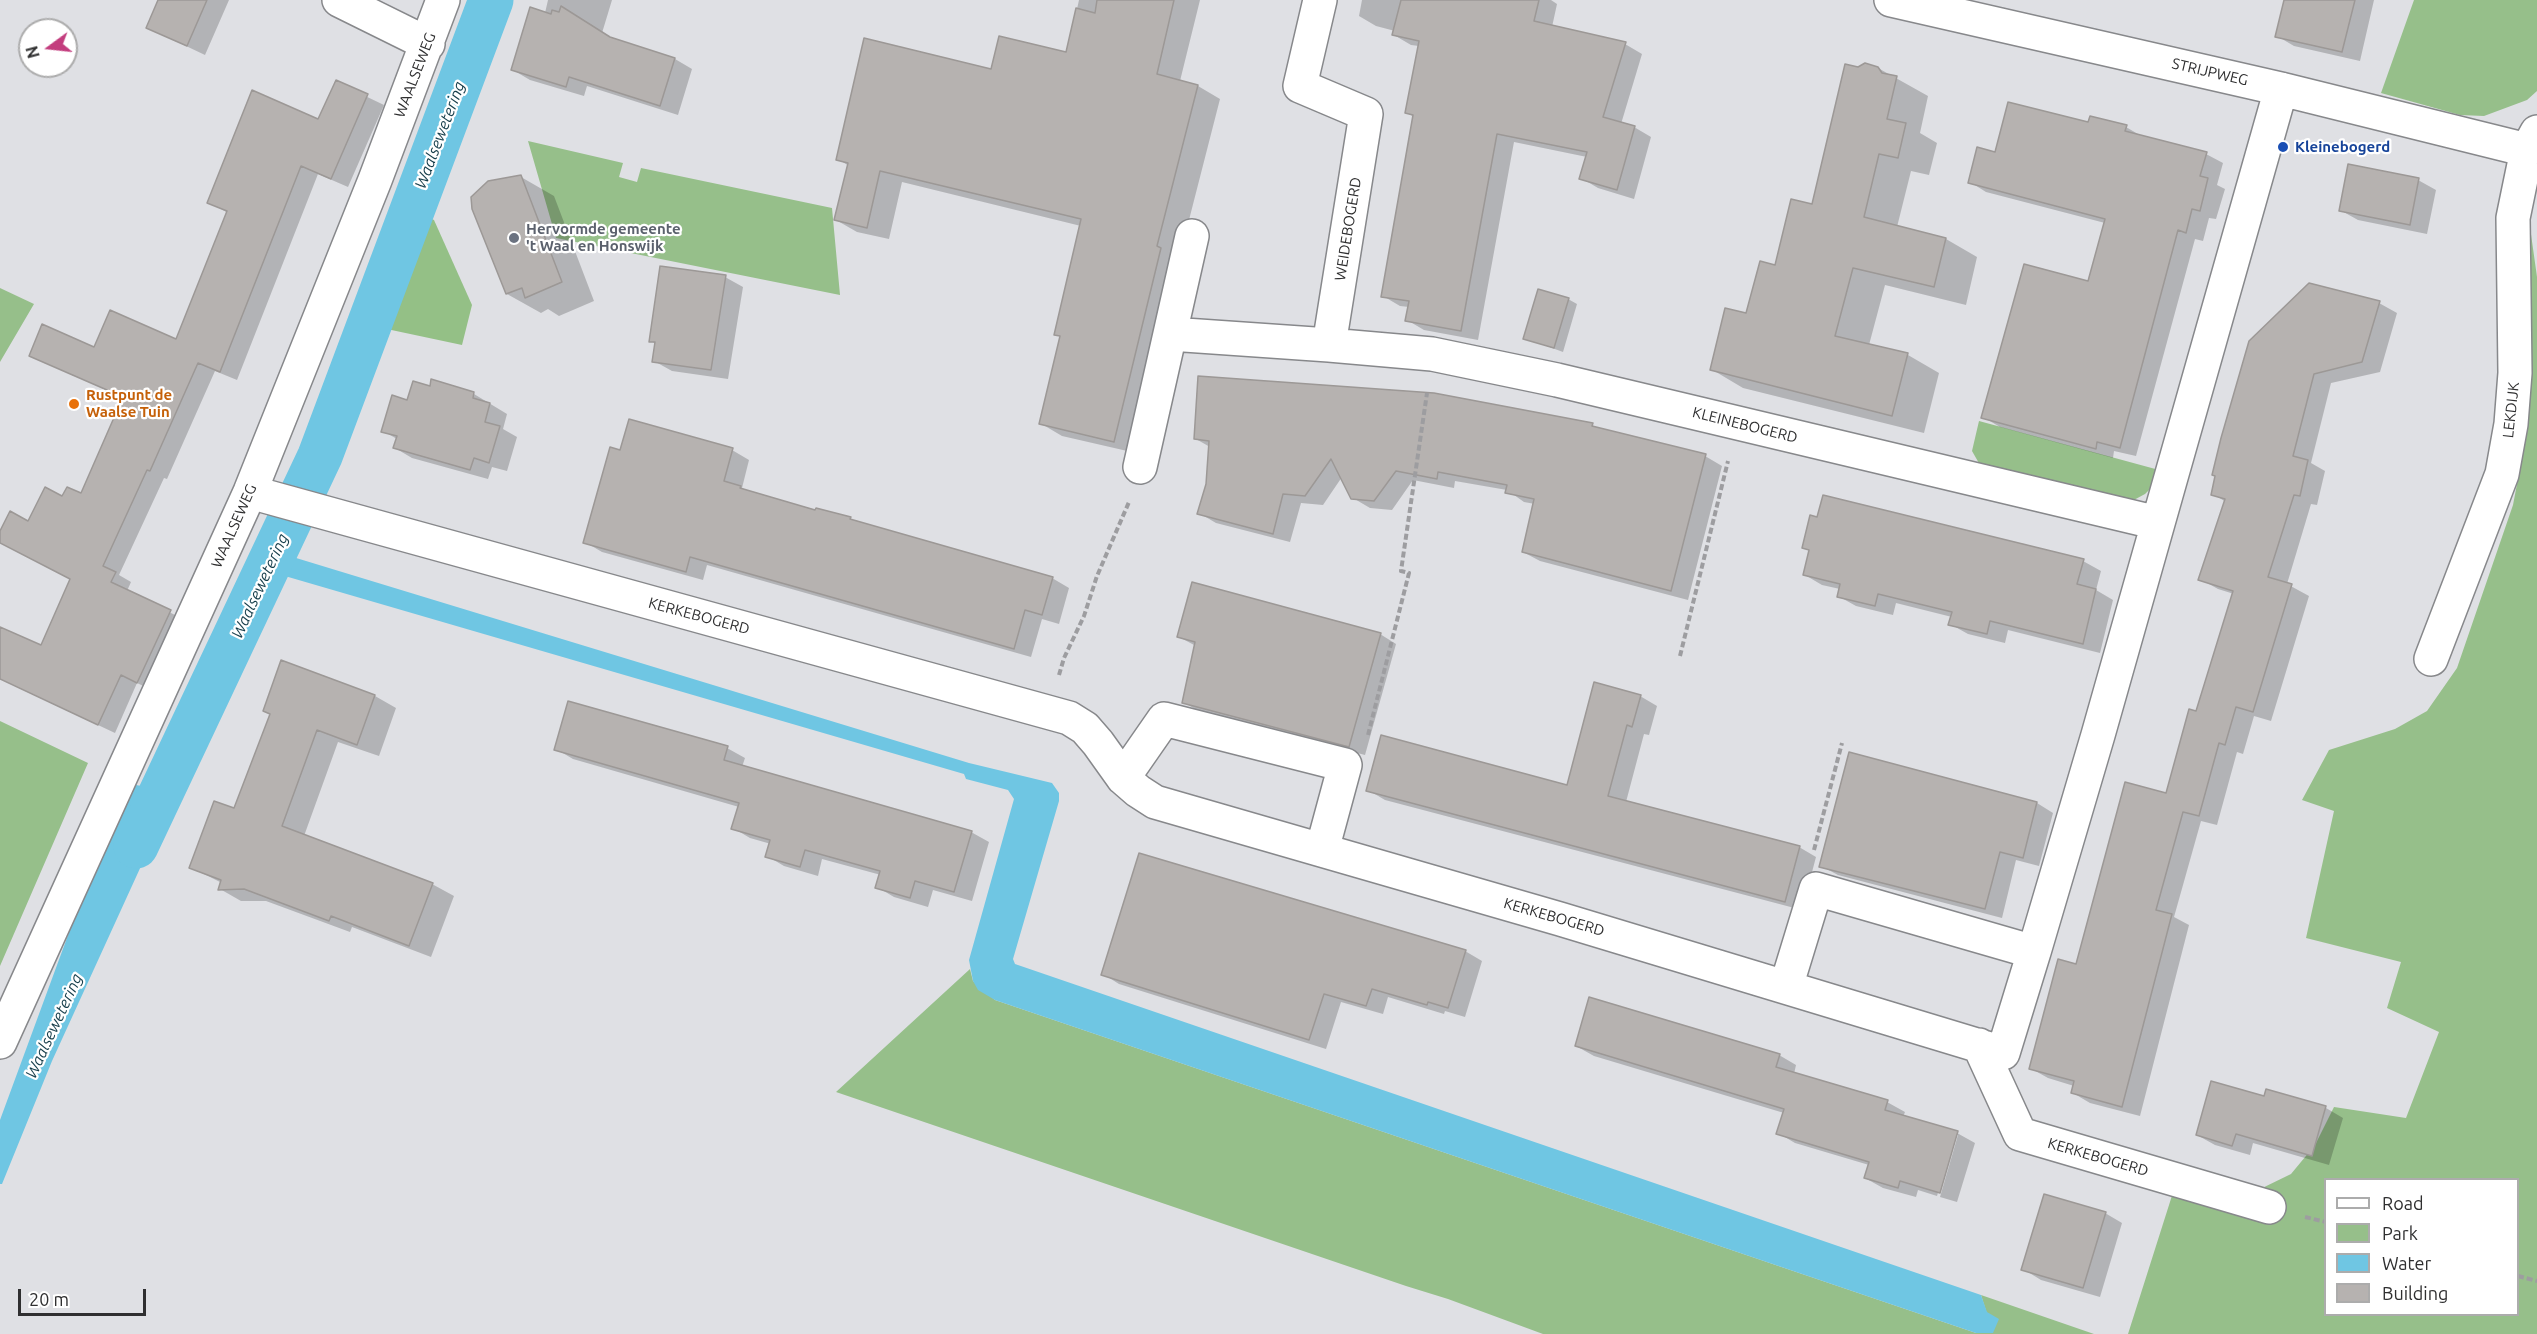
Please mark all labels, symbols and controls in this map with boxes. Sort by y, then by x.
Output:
north arrow [18,18,78,78]
street label: WAALSEWEG [391,30,439,120]
text: N [22,44,43,60]
street label: STRIJPWEG [2170,54,2250,90]
water label: Waalsewetering [411,79,469,191]
place label: Kleinebogerd [2295,138,2390,156]
marker: Kleinebogerd [2276,140,2290,154]
street label: WEIDEBOGERD [1331,176,1365,282]
place label: Hervormde gemeente 't Waal en Honswijk [526,220,681,255]
marker: Hervormde gemeente 't Waal en Honswijk [507,231,521,245]
street label: LEKDIJK [2499,381,2523,439]
place label: Rustpunt de Waalse Tuin [86,386,172,421]
marker: Rustpunt de Waalse Tuin [67,397,81,411]
street label: KLEINEBOGERD [1691,403,1799,447]
street label: WAALSEWEG [208,481,260,571]
water label: Waalsewetering [227,531,293,641]
street label: KERKEBOGERD [646,594,752,638]
street label: KERKEBOGERD [1502,894,1606,940]
water label: Waalsewetering [21,971,87,1081]
street label: KERKEBOGERD [2046,1134,2150,1180]
legend [2324,1178,2519,1316]
text: Road [2382,1193,2424,1213]
text: Park [2382,1223,2418,1243]
text: Water [2382,1253,2431,1273]
scale bar [21,1277,148,1315]
text: Building [2382,1283,2448,1303]
text: 20 m [29,1289,69,1309]

